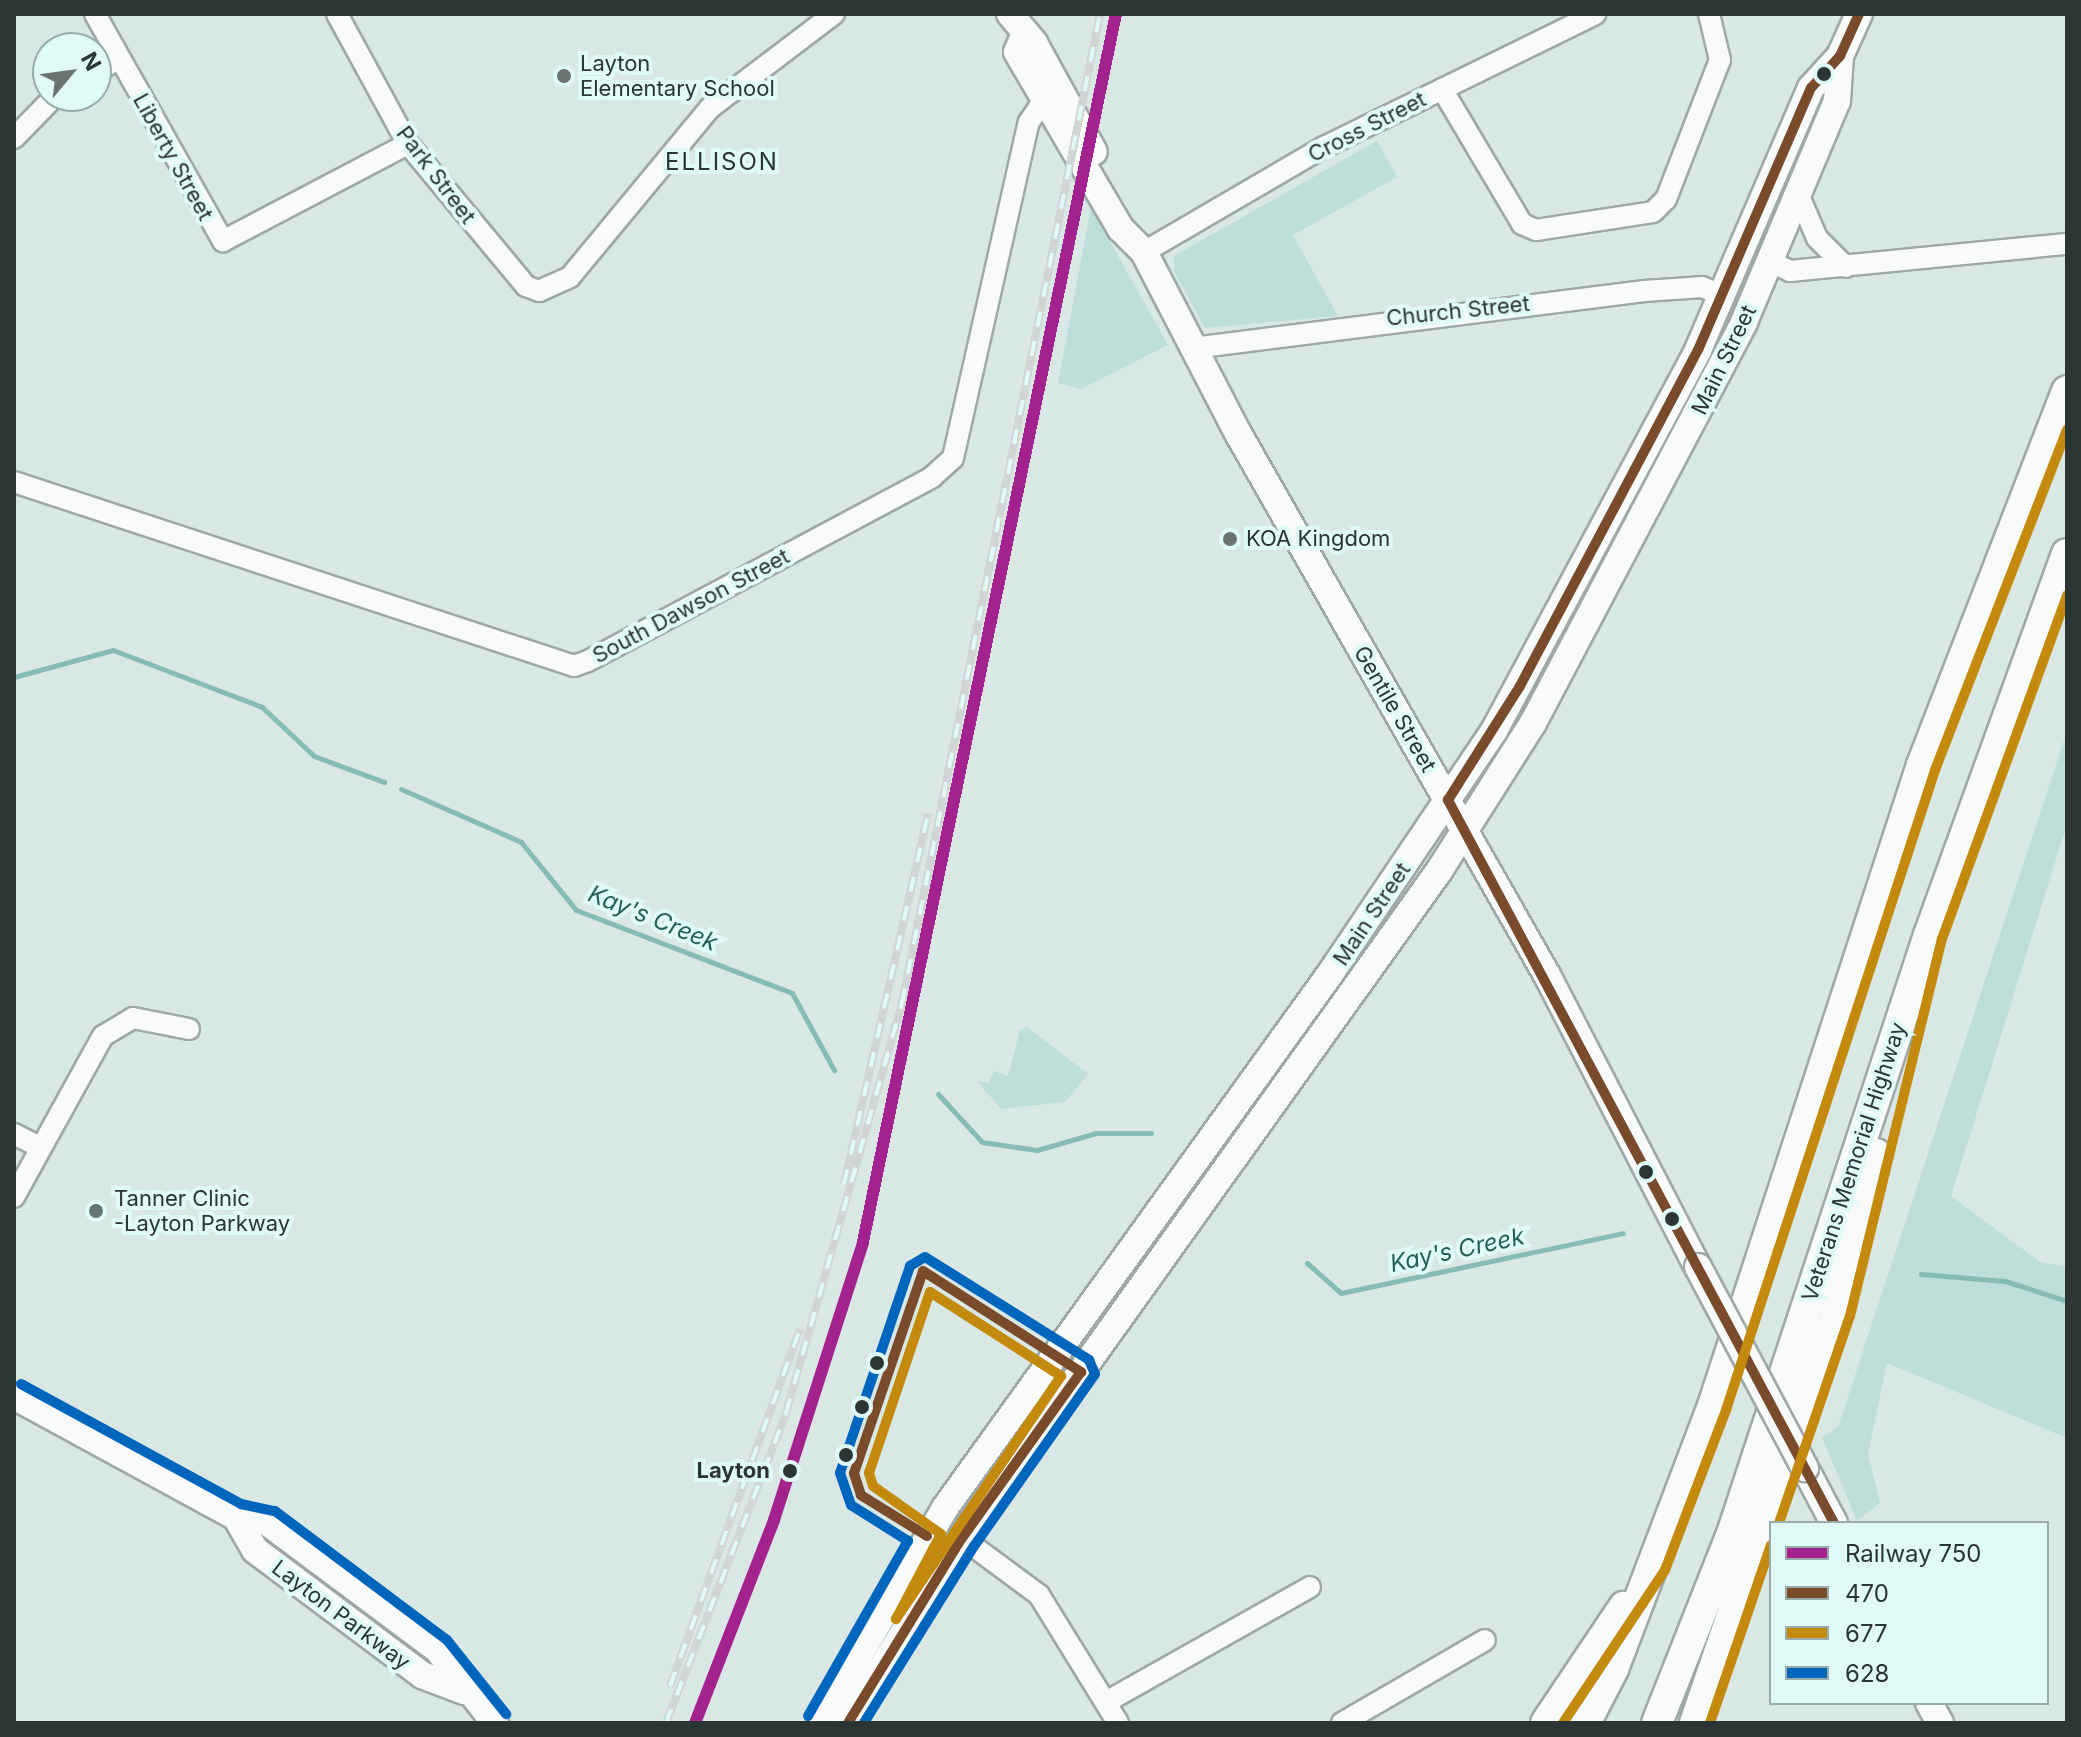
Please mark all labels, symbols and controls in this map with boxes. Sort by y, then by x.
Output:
north arrow [32,32,112,112]
text: N [76,48,107,75]
place label: Layton Elementary School [580,50,775,102]
unlabelled marker [1816,66,1832,82]
marker: Layton Elementary School [555,67,573,85]
street label: Cross Street [1304,86,1430,168]
street label: Liberty Street [127,89,219,225]
street label: Park Street [391,121,481,229]
district label: ELLISON [665,148,779,176]
street label: Church Street [1385,290,1531,332]
street label: Main Street [1686,301,1762,419]
place label: KOA Kingdom [1246,526,1390,552]
marker: KOA Kingdom [1221,530,1239,548]
street label: South Dawson Street [588,543,794,669]
street label: Gentile Street [1348,641,1442,777]
street label: Main Street [1328,857,1416,971]
water label: Kay's Creek [584,879,722,957]
street label: Veterans Memorial Highway [1796,1019,1912,1305]
unlabelled marker [1638,1164,1654,1180]
place label: Tanner Clinic -Layton Parkway [114,1185,290,1236]
marker: Tanner Clinic -Layton Parkway [85,1200,107,1222]
unlabelled marker [1664,1211,1680,1227]
water label: Kay's Creek [1387,1222,1527,1278]
unlabelled marker [869,1355,885,1371]
unlabelled marker [854,1399,870,1415]
unlabelled marker [838,1447,854,1463]
place label: Layton [697,1458,770,1484]
marker: Layton [777,1458,803,1484]
legend [1769,1521,2049,1705]
text: Railway 750 [1845,1539,1982,1568]
street label: Layton Parkway [267,1555,415,1675]
text: 470 [1845,1579,1889,1608]
text: 677 [1845,1619,1888,1648]
text: 628 [1845,1659,1889,1688]

